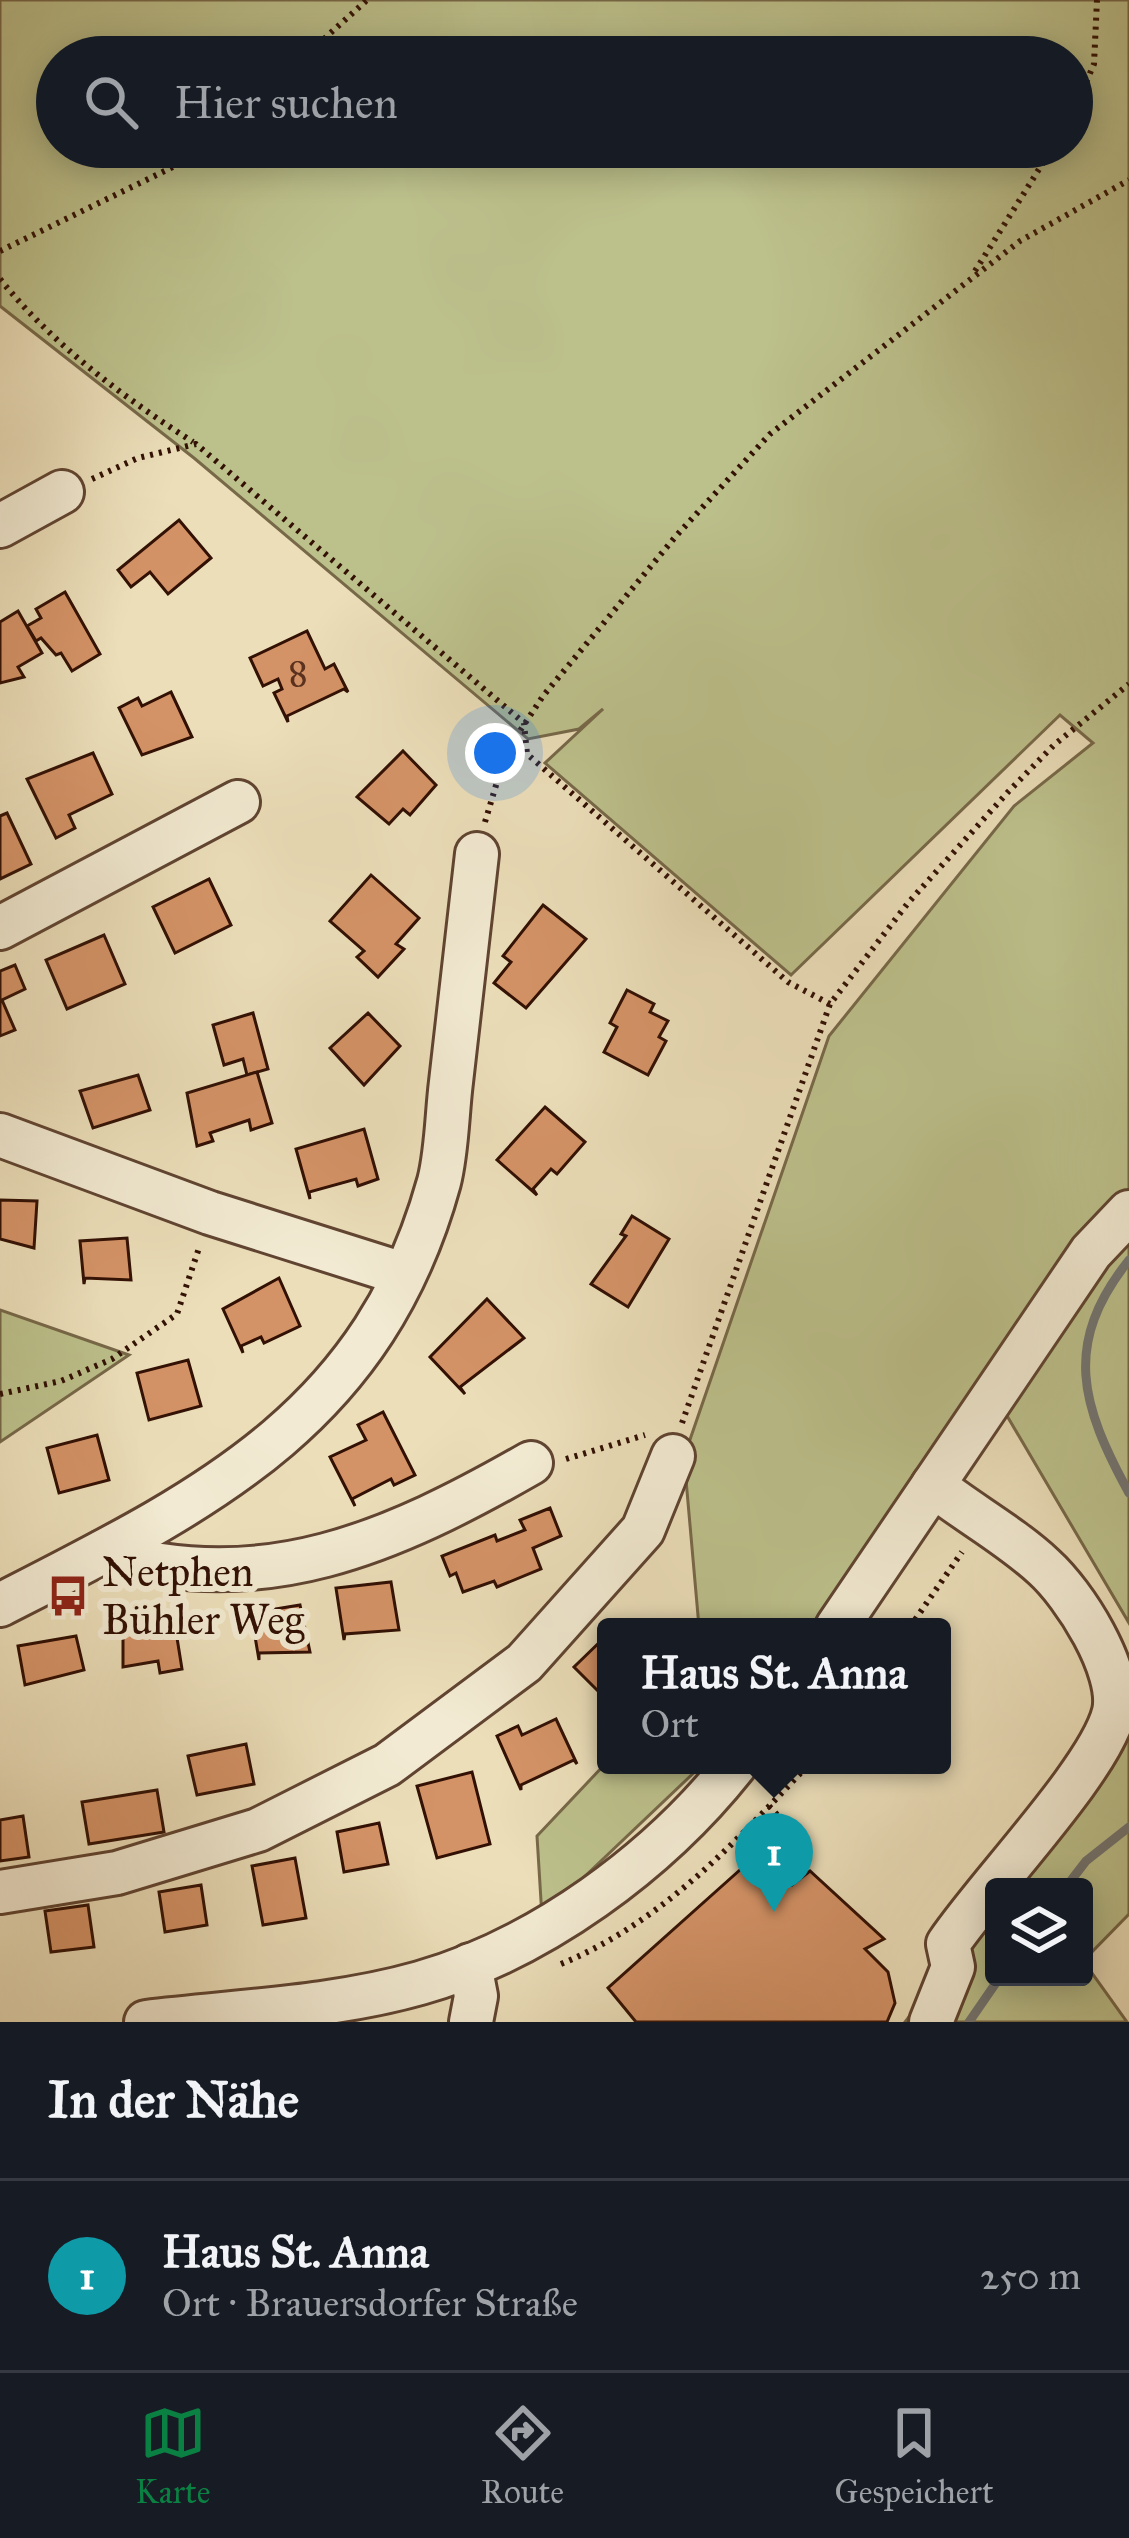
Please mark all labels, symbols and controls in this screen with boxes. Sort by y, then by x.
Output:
search box [36,36,1093,168]
icon: search [78,69,144,135]
text: Hier suchen [174,75,398,130]
house number: 8 [288,652,308,696]
your location [465,723,525,783]
place label: Netphen Bühler Weg [102,1546,305,1646]
bus stop icon: Netphen Bühler Weg [45,1573,91,1619]
popup [597,1618,951,1774]
text: Haus St. Anna [641,1645,907,1700]
text: Ort [641,1700,699,1748]
pin: 1 [735,1813,813,1912]
map controls [985,1878,1093,1986]
button: layers [985,1878,1093,1986]
text: In der Nähe [48,2069,299,2131]
text: Haus St. Anna [162,2224,429,2279]
text: 1 [79,2252,95,2300]
text: 250 m [980,2252,1081,2300]
text: Ort · Brauersdorfer Straße [162,2279,578,2327]
tab: Karte [135,2400,210,2512]
tab: Route [481,2400,564,2512]
tab: Gespeichert [835,2400,994,2512]

